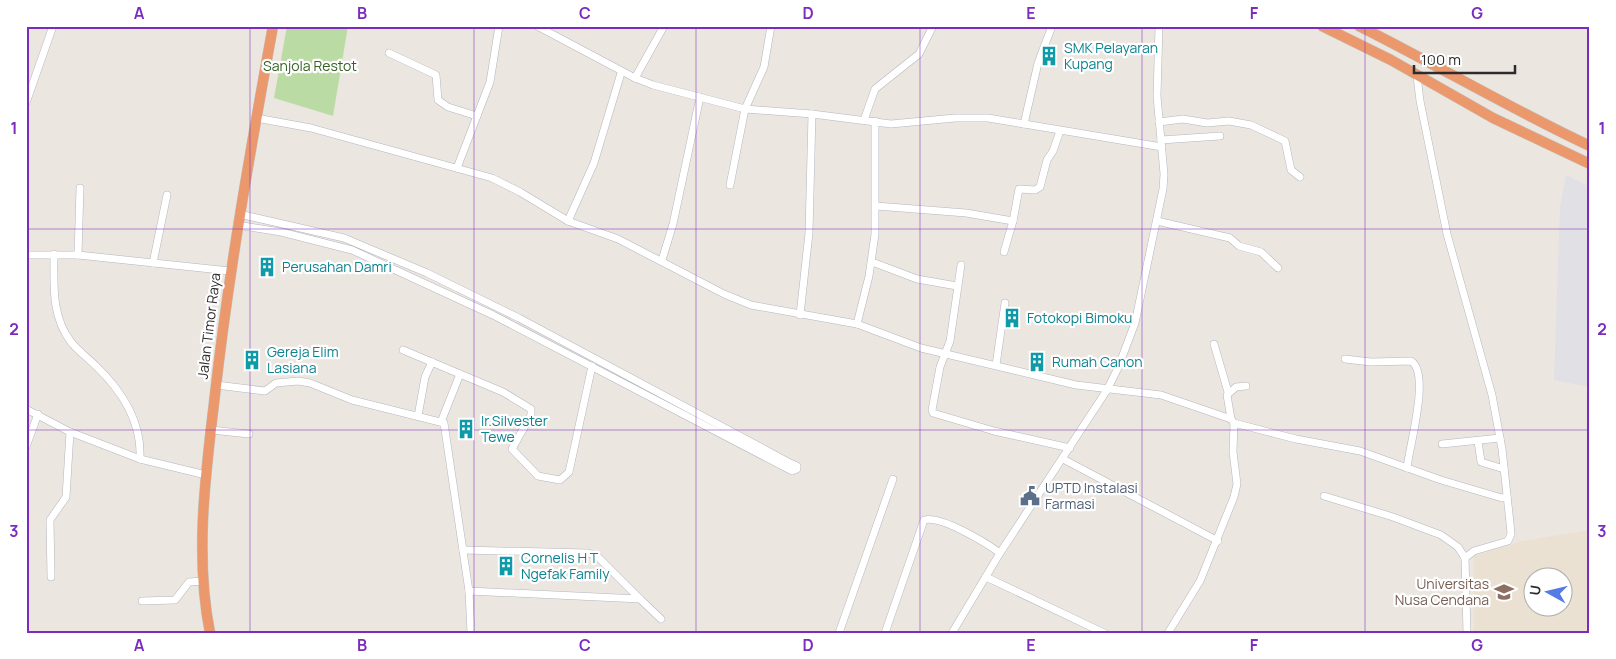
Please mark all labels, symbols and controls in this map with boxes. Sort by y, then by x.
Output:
text: A [134,2,145,24]
text: B [357,2,367,24]
text: C [579,2,591,24]
text: D [802,2,814,24]
text: E [1026,2,1036,24]
text: F [1250,2,1259,24]
text: G [1471,2,1483,24]
place label: SMK Pelayaran Kupang [1064,38,1158,73]
scale bar [1414,42,1515,74]
building icon: SMK Pelayaran Kupang [1038,45,1060,67]
text: 100 m [1421,49,1461,70]
park label: Sanjola Restot [263,56,357,75]
text: 1 [10,117,18,139]
text: 1 [1598,117,1606,139]
building icon: Perusahan Damri [256,256,278,278]
place label: Perusahan Damri [282,257,392,276]
street label: Jalan Timor Raya [193,272,224,380]
building icon: Fotokopi Bimoku [1001,307,1023,329]
place label: Fotokopi Bimoku [1027,308,1132,327]
text: 2 [9,318,19,340]
text: 2 [1597,318,1607,340]
place label: Gereja Elim Lasiana [267,342,339,377]
building icon: Gereja Elim Lasiana [241,349,263,371]
building icon: Rumah Canon [1026,351,1048,373]
place label: Rumah Canon [1052,352,1143,371]
place label: Ir.Silvester Tewe [481,411,548,446]
building icon: Ir.Silvester Tewe [455,418,477,440]
place label: UPTD Instalasi Farmasi [1045,478,1138,513]
public building icon: UPTD Instalasi Farmasi [1019,485,1041,507]
text: 3 [9,520,19,542]
text: 3 [1597,520,1607,542]
place label: Cornelis H T Ngefak Family [521,548,610,583]
building icon: Cornelis H T Ngefak Family [495,555,517,577]
north arrow [1524,566,1574,616]
place label: Universitas Nusa Cendana [1395,574,1489,609]
school or university icon: Universitas Nusa Cendana [1493,581,1515,603]
text: U [1525,584,1545,596]
text: A [134,634,145,656]
text: B [357,634,367,656]
text: C [579,634,591,656]
text: D [802,634,814,656]
text: E [1026,634,1036,656]
text: F [1250,634,1259,656]
text: G [1471,634,1483,656]

